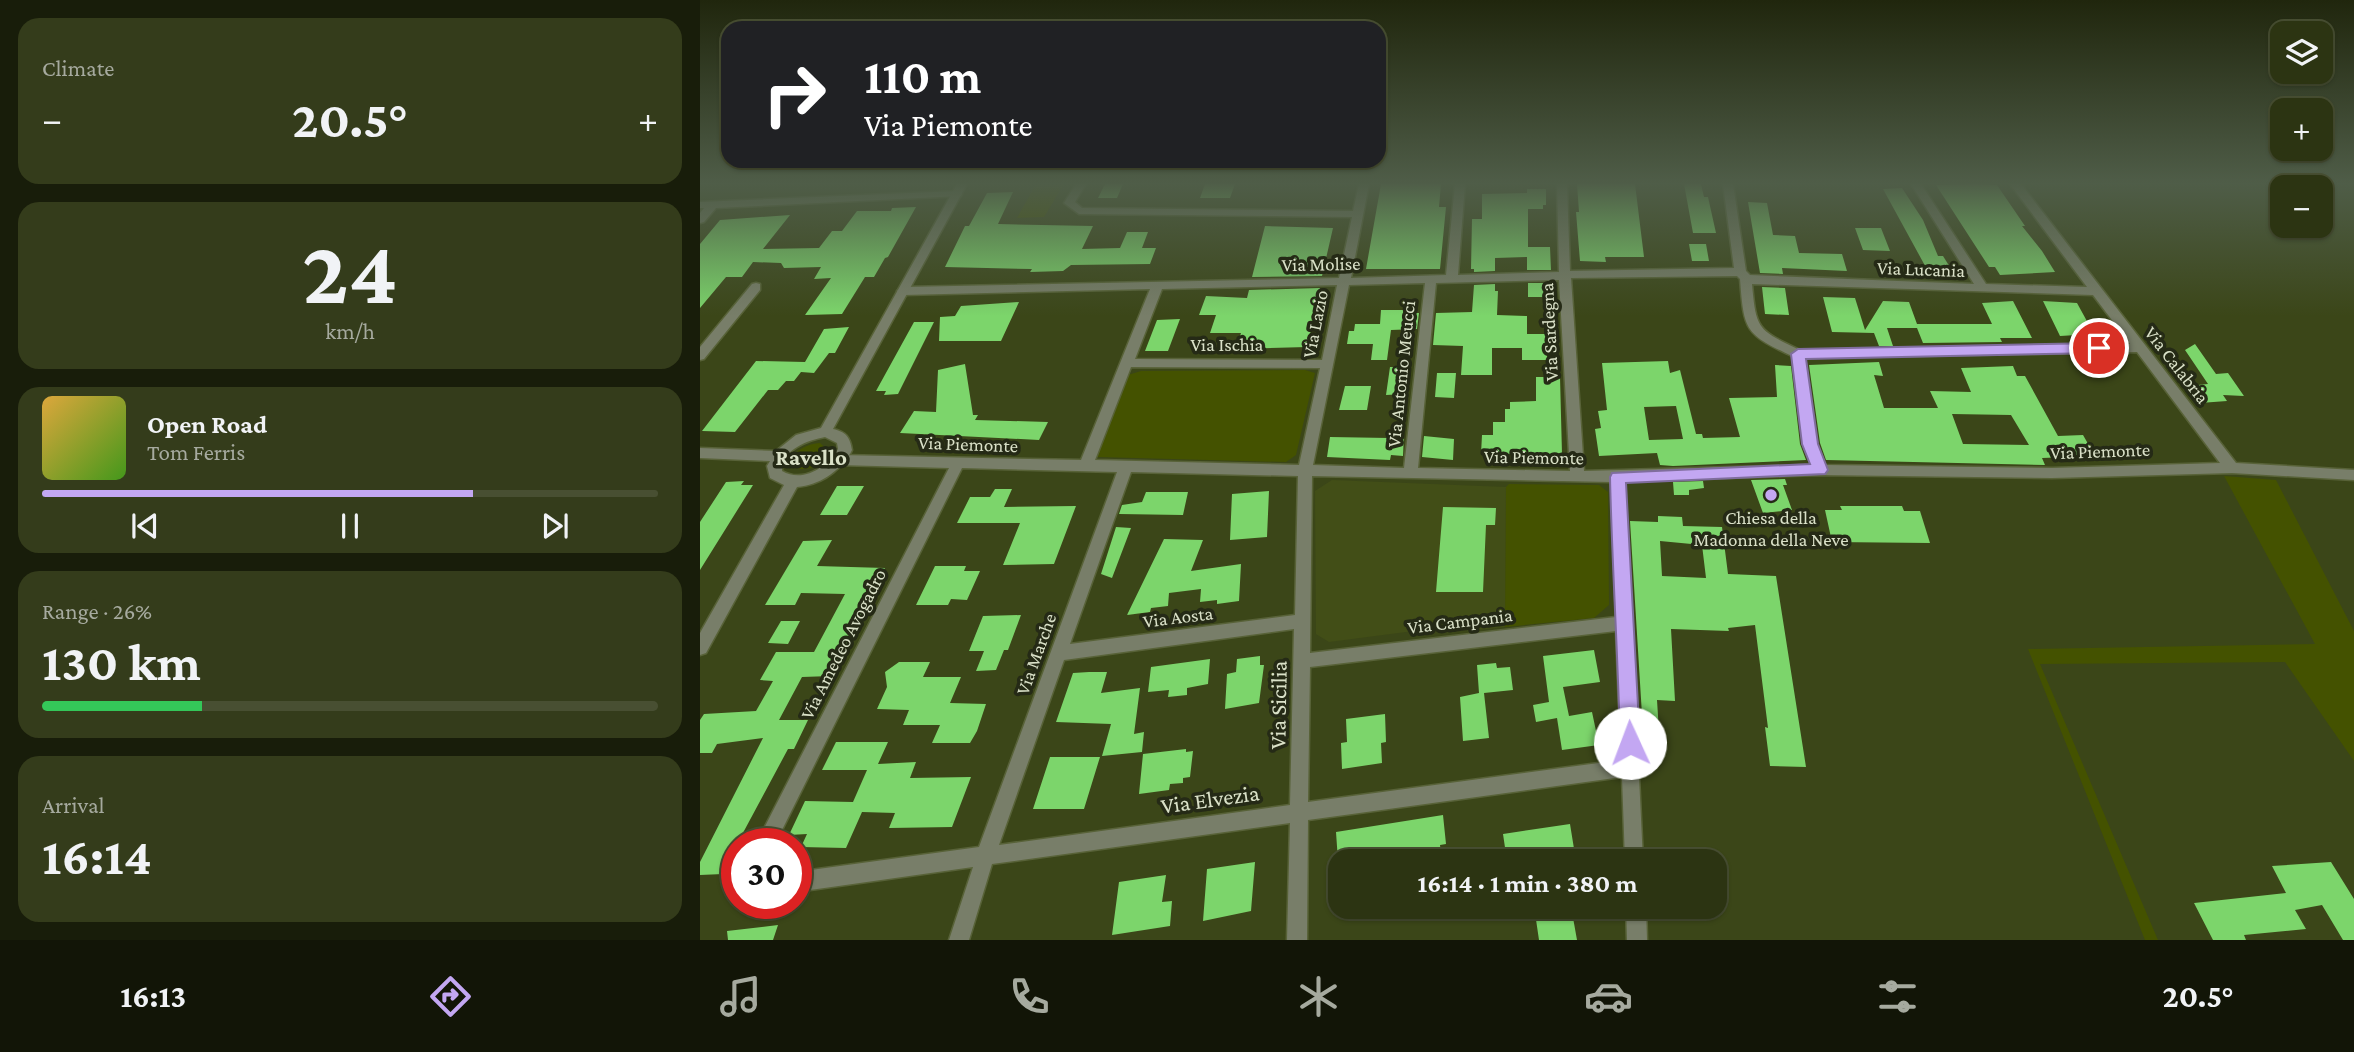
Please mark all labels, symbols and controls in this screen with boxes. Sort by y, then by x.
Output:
map controls [2270,21,2333,238]
button: layers [2270,21,2333,84]
icon: right [749,49,840,140]
text: 110 m [864,49,981,104]
text: Climate [42,55,114,81]
text: 20.5° [292,90,408,148]
text: − [42,98,62,140]
text: + [638,98,658,140]
button: + [2270,98,2333,161]
text: Via Piemonte [864,107,1033,143]
button: − [2270,175,2333,238]
text: 24 [302,221,398,323]
street label: Via Molise [1281,253,1361,275]
street label: Via Lucania [1877,257,1966,281]
street label: Via Sardegna [1536,282,1562,382]
street label: Via Lazio [1298,288,1332,360]
street label: Via Antonio Meucci [1383,300,1419,448]
text: km/h [325,318,375,344]
pin [2069,318,2129,378]
street label: Via Calabria [2140,322,2214,408]
icon: arrive [2080,329,2118,367]
street label: Via Ischia [1191,334,1264,355]
text: Open Road [147,410,267,439]
street label: Via Piemonte [918,432,1018,456]
text: Tom Ferris [147,439,245,465]
street label: Via Piemonte [2050,439,2150,463]
district label: Ravello [775,444,847,470]
street label: Via Piemonte [1484,446,1584,468]
marker: Chiesa della Madonna della Neve [1763,487,1779,503]
icon: previous [126,507,164,545]
icon: pause [331,507,369,545]
icon: next [536,507,574,545]
place label: Chiesa della Madonna della Neve [1693,507,1849,550]
street label: Via Amedeo Avogadro [796,565,890,723]
text: Range · 26% [42,598,152,624]
street label: Via Aosta [1142,602,1214,632]
street label: Via Campania [1406,604,1514,638]
street label: Via Marche [1012,610,1060,698]
text: 130 km [42,633,201,691]
street label: Via Sicilia [1264,660,1292,750]
position arrow [1593,706,1667,780]
street label: Via Elvezia [1159,779,1261,819]
text: Arrival [42,792,105,818]
text: 16:14 [42,827,152,885]
speed limit sign: 30 [721,828,812,919]
text: 16:14 · 1 min · 380 m [1418,869,1637,898]
icon: directions [426,972,475,1021]
icon: music [716,972,765,1021]
icon: phone [1005,972,1054,1021]
icon: climate [1294,972,1343,1021]
icon: car [1584,972,1633,1021]
icon: filters [1873,972,1922,1021]
text: 16:13 [120,978,186,1014]
text: 20.5° [2163,978,2234,1014]

